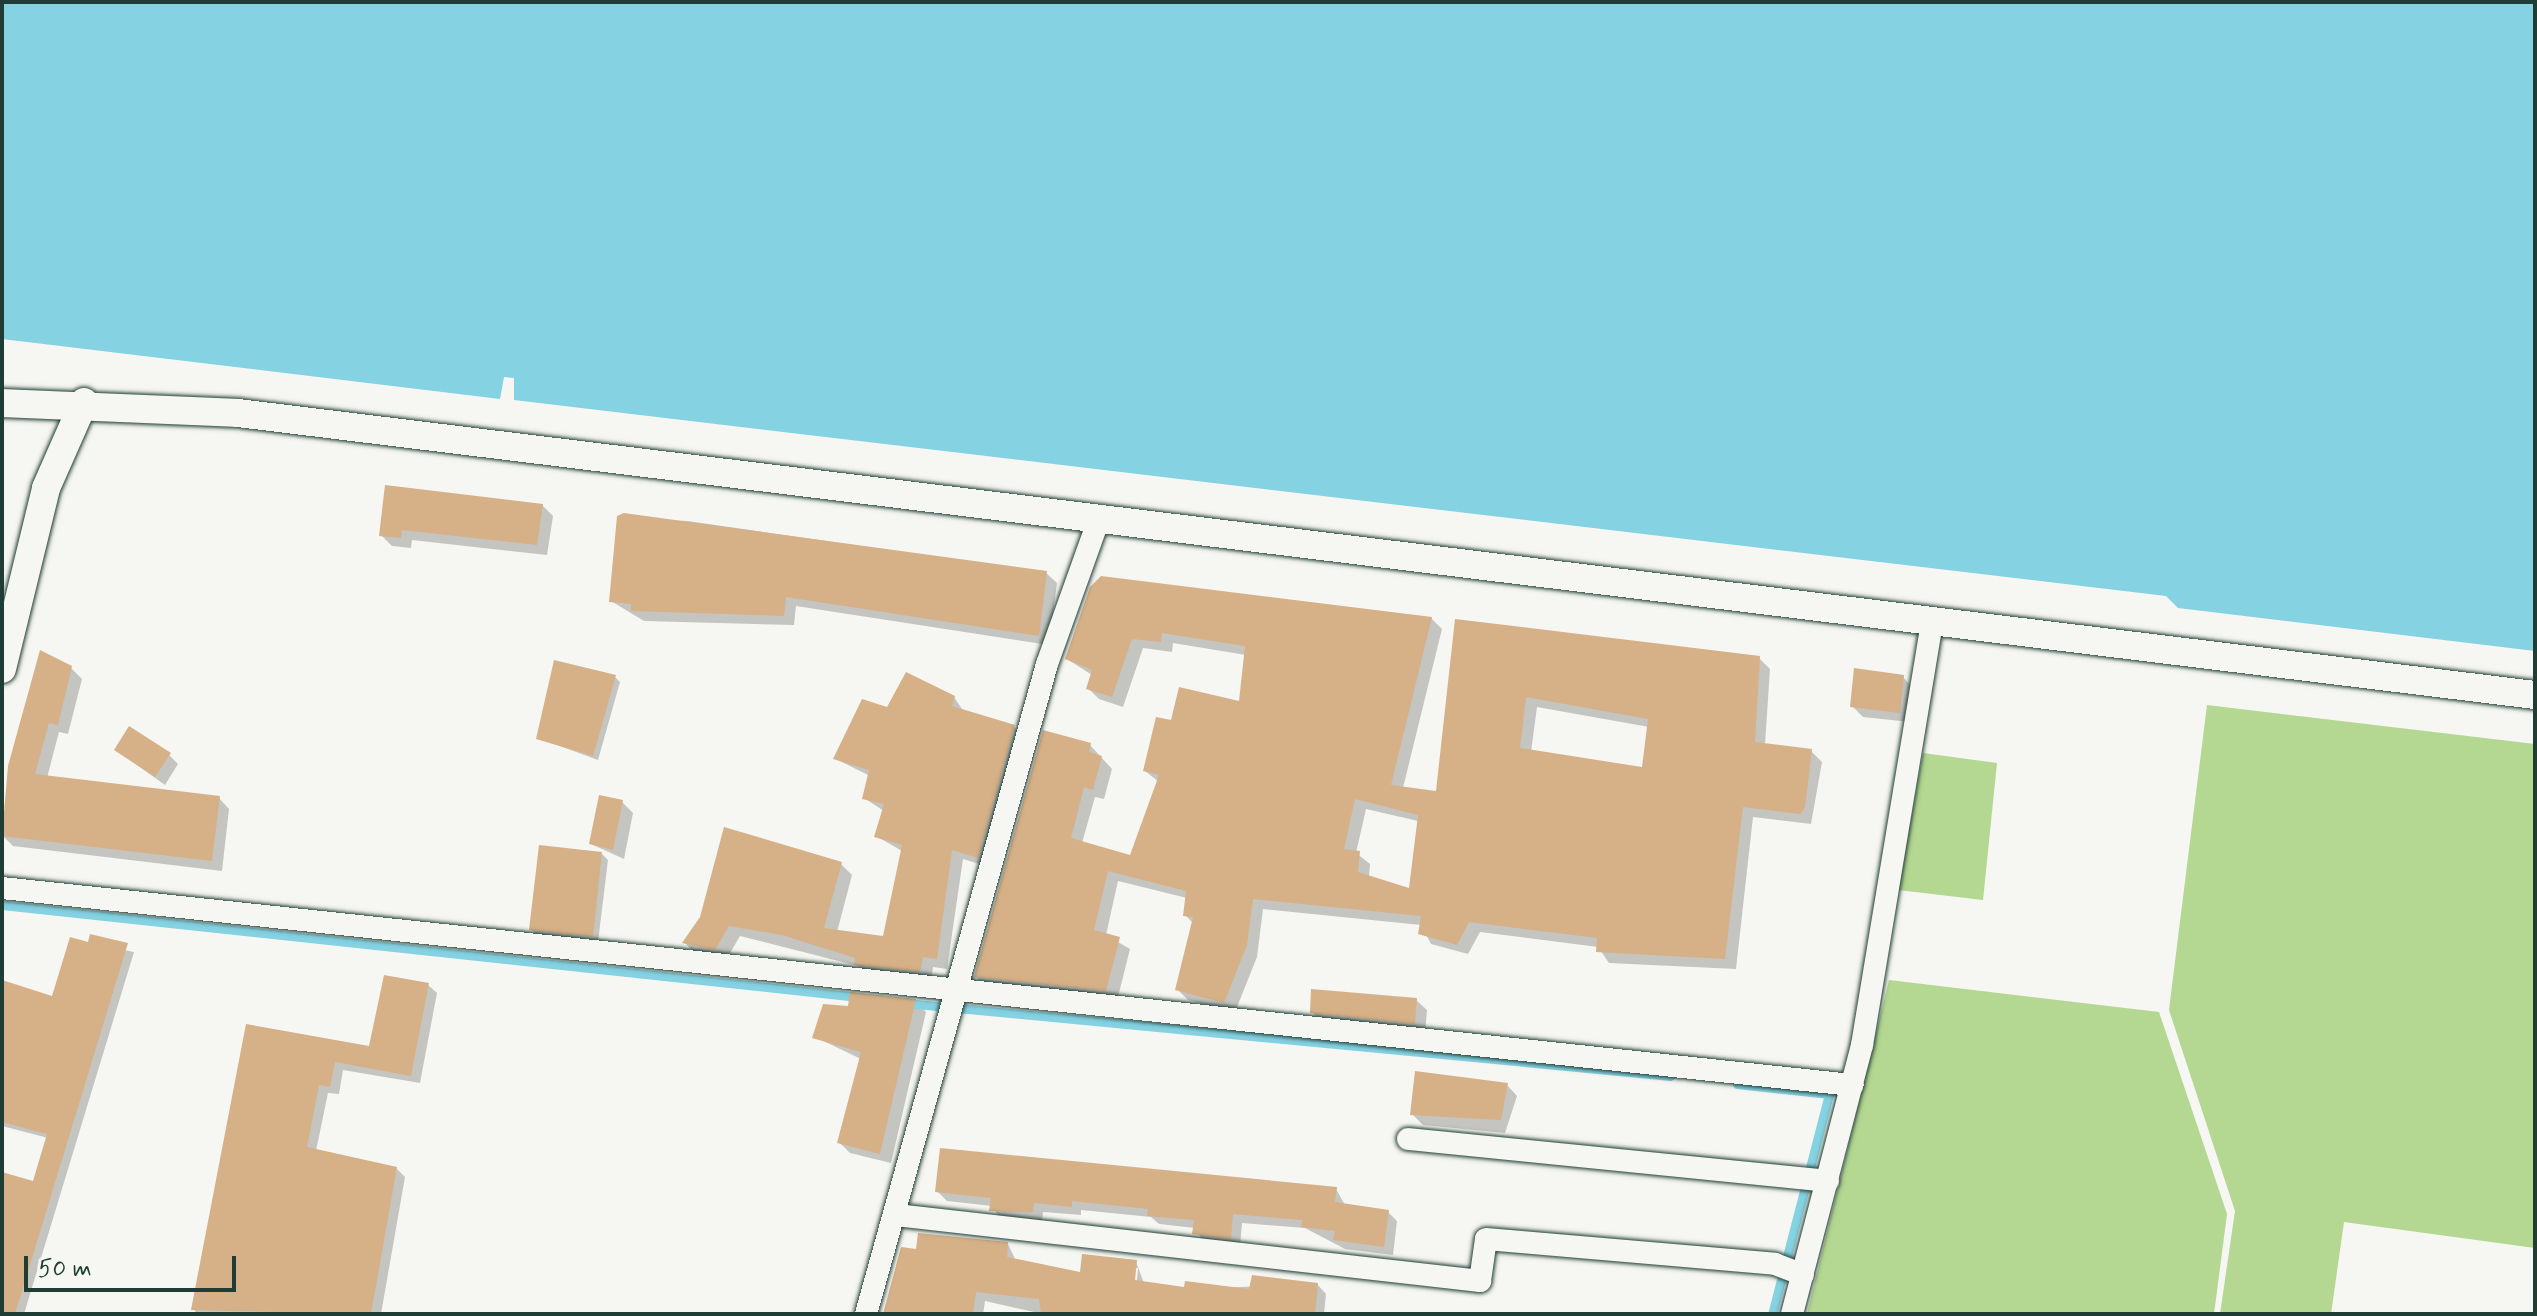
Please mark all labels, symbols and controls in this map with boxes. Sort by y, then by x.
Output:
scale bar [28,1240,240,1290]
text: 50 m [38,1254,92,1285]

